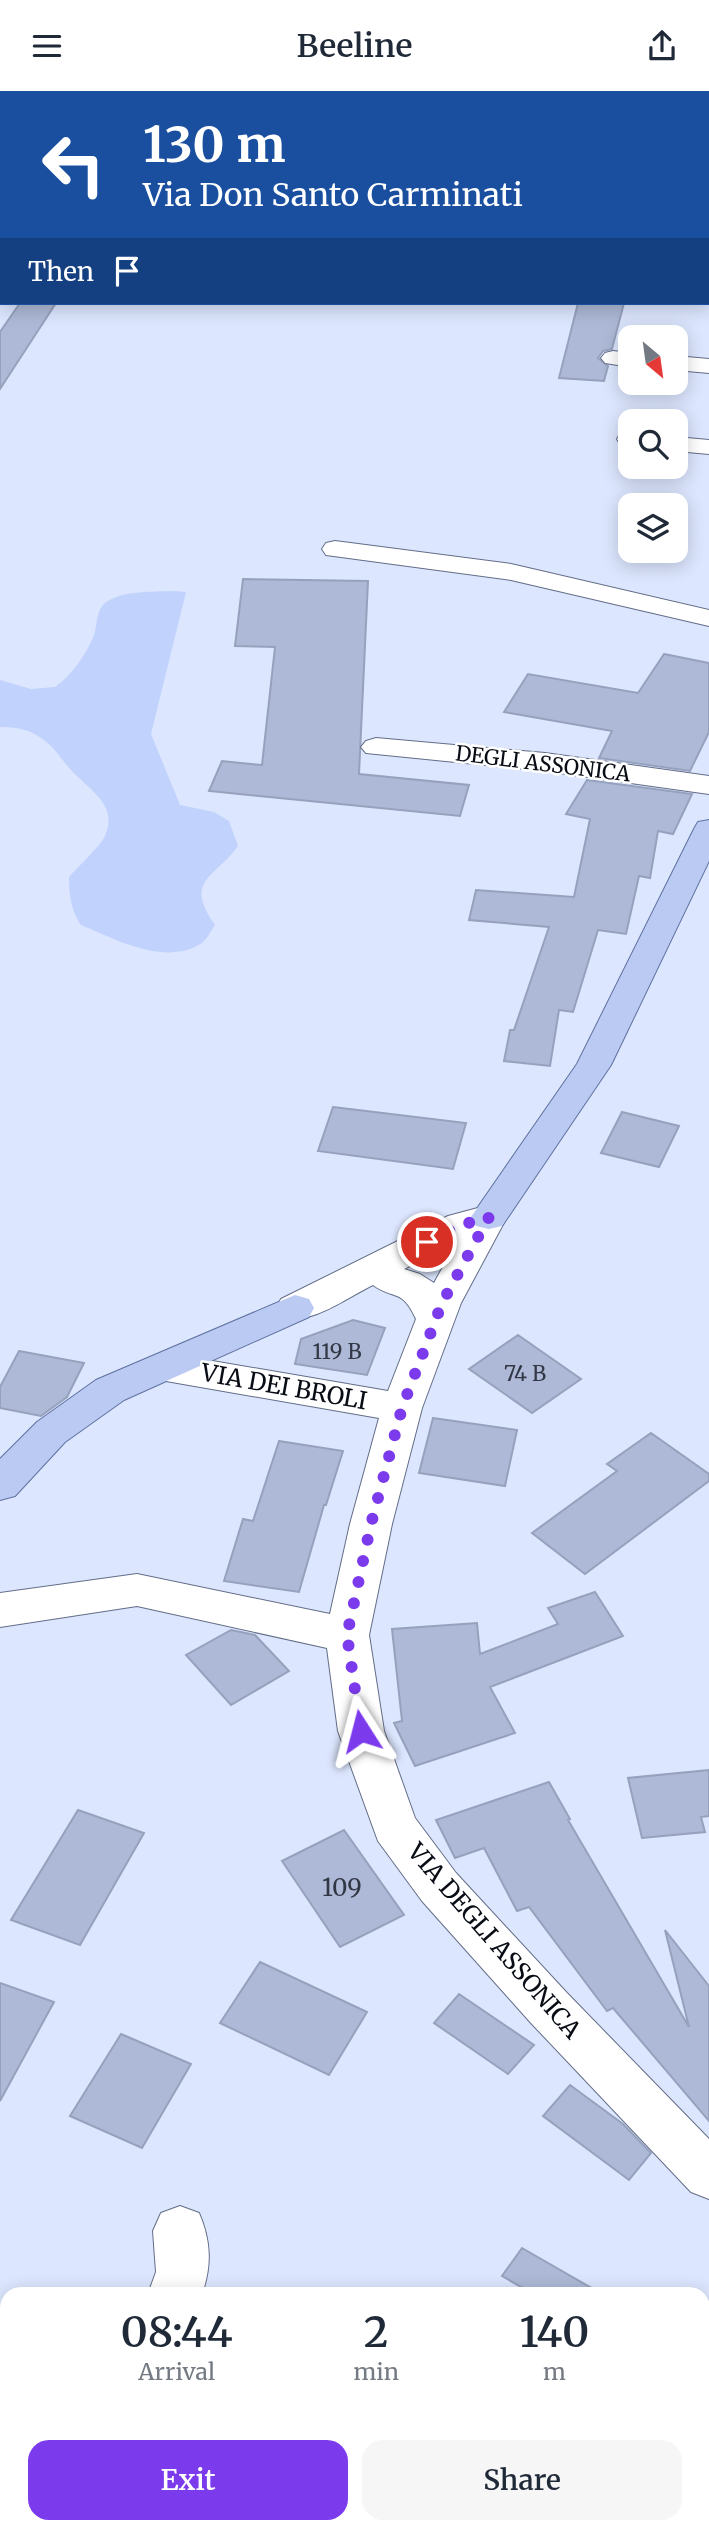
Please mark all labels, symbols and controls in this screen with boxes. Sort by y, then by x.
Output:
text: Beeline [297,26,412,66]
icon: menu [28,27,66,65]
icon: share [643,27,681,65]
text: 130 m [143,114,286,175]
icon: left [28,119,119,210]
text: Via Don Santo Carminati [143,175,523,215]
icon: arrive [108,252,146,290]
text: Then [28,255,94,288]
north arrow [618,325,688,395]
map controls [618,325,688,563]
button: search [618,409,688,479]
button: layers [618,493,688,563]
street label: DEGLI ASSONICA [454,739,632,788]
pin [397,1212,457,1272]
icon: arrive [408,1223,446,1261]
house number: 119 B [312,1338,362,1365]
street label: VIA DEI BROLI [198,1356,369,1416]
house number: 74 B [504,1360,546,1387]
position arrow [324,1694,398,1768]
street label: VIA DEGLI ASSONICA [400,1836,588,2046]
house number: 109 [322,1872,362,1903]
text: 08:44 [121,2306,233,2358]
text: 2 [364,2306,389,2358]
text: 140 [519,2306,589,2358]
text: Arrival [138,2357,215,2386]
text: min [353,2357,399,2386]
text: m [543,2357,566,2386]
button: Exit [28,2440,348,2520]
button: Share [362,2440,682,2520]

